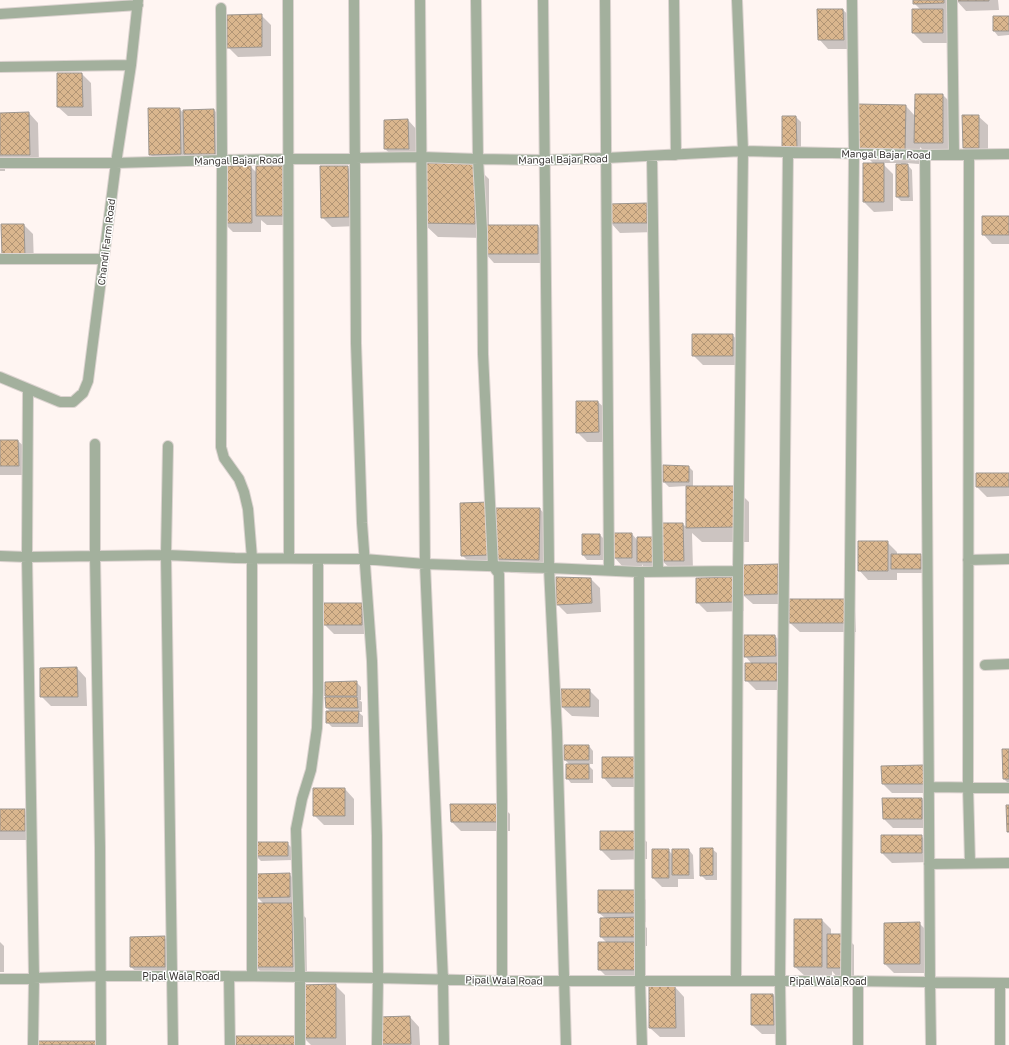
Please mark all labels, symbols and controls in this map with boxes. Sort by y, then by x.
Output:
street label: Mangal Bajar Road [841,147,931,161]
street label: Mangal Bajar Road [518,152,608,166]
street label: Mangal Bajar Road [194,153,284,167]
street label: Chandi Farm Road [95,198,117,286]
street label: Pipal Wala Road [142,970,220,982]
street label: Pipal Wala Road [465,973,543,987]
street label: Pipal Wala Road [789,975,867,987]

